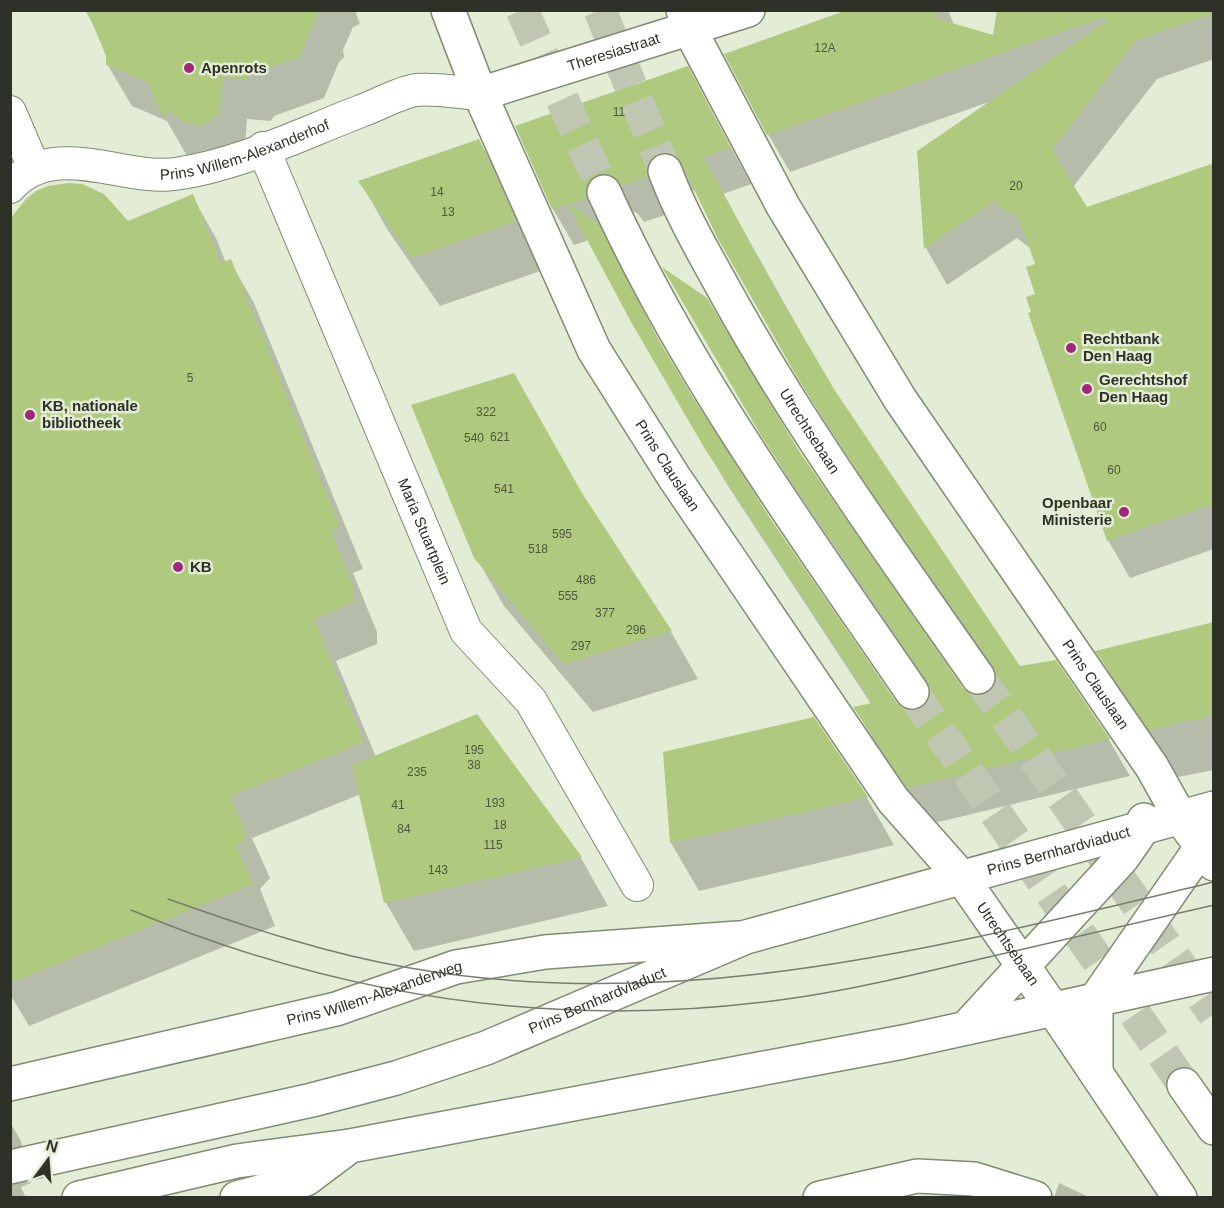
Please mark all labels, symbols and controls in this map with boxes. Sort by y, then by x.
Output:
street label: Theresiastraat [565,29,663,74]
house number: 12A [814,41,836,55]
place label: Apenrots [201,59,267,76]
marker: Apenrots [182,61,196,75]
house number: 11 [613,105,626,119]
street label: Prins Willem-Alexanderhof [160,115,332,183]
house number: 20 [1009,179,1023,193]
house number: 14 [430,185,444,199]
house number: 13 [441,205,455,219]
place label: Rechtbank Den Haag [1083,330,1160,364]
marker: Rechtbank Den Haag [1064,341,1078,355]
house number: 5 [187,371,194,385]
place label: Gerechtshof Den Haag [1099,371,1188,405]
marker: Gerechtshof Den Haag [1080,382,1094,396]
street label: Utrechtsebaan [776,385,844,477]
place label: KB, nationale bibliotheek [42,397,138,431]
house number: 322 [476,405,496,419]
marker: KB, nationale bibliotheek [23,408,37,422]
street label: Prins Clauslaan [632,417,704,514]
house number: 60 [1093,420,1107,434]
house number: 621 [490,430,510,444]
house number: 540 [464,431,484,445]
house number: 60 [1107,463,1121,477]
street label: Maria Stuartplein [395,476,454,587]
house number: 541 [494,482,514,496]
place label: Openbaar Ministerie [1042,494,1112,528]
marker: Openbaar Ministerie [1117,505,1131,519]
house number: 595 [552,527,572,541]
house number: 518 [528,542,548,556]
place label: KB [190,558,212,575]
marker: KB [171,560,185,574]
house number: 486 [576,573,596,587]
house number: 555 [558,589,578,603]
house number: 377 [595,606,615,620]
house number: 296 [626,623,646,637]
street label: Prins Clauslaan [1059,636,1133,732]
house number: 297 [571,639,591,653]
house number: 195 [464,743,484,757]
house number: 38 [467,758,481,772]
house number: 235 [407,765,427,779]
house number: 193 [485,796,505,810]
house number: 41 [391,798,405,812]
house number: 18 [493,818,507,832]
house number: 84 [397,822,411,836]
street label: Prins Bernhardviaduct [985,822,1133,878]
house number: 115 [483,838,503,852]
house number: 143 [428,863,448,877]
street label: Utrechtsebaan [973,899,1043,989]
street label: Prins Willem-Alexanderweg [285,957,463,1028]
street label: Prins Bernhardviaduct [526,963,669,1037]
north arrow [18,1130,78,1190]
text: N [44,1136,60,1156]

